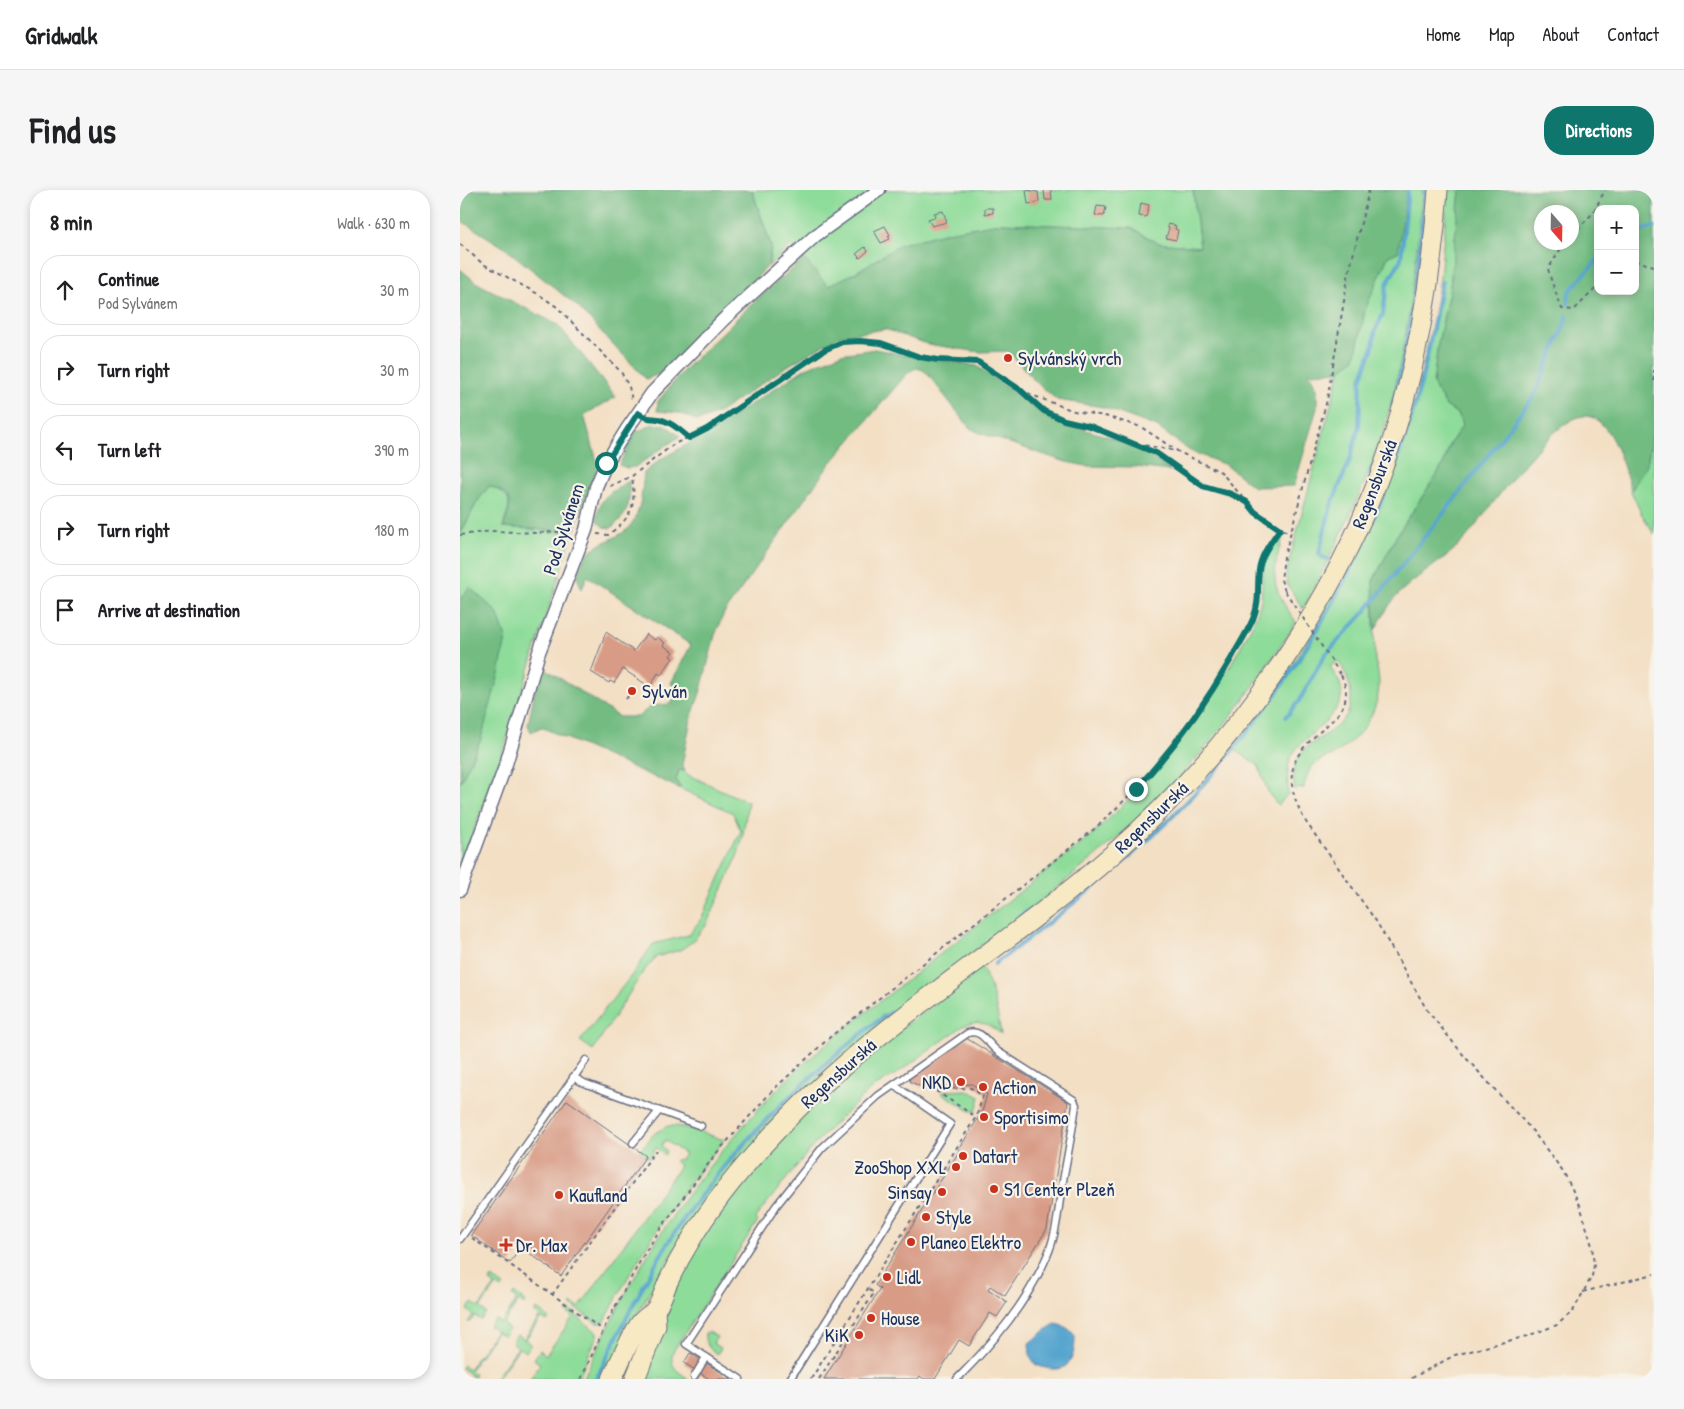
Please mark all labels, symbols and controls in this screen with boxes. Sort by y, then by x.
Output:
text: Gridwalk [25,19,97,51]
text: Home [1426,22,1461,47]
text: Map [1489,22,1514,47]
text: About [1542,22,1579,47]
text: Contact [1607,22,1659,47]
button: Directions [1544,106,1654,155]
text: Find us [30,107,116,154]
north arrow [1534,205,1579,250]
map controls [1594,205,1639,295]
button: + [1594,205,1639,250]
text: 8 min [50,208,92,237]
text: Walk · 630 m [337,212,410,234]
button: − [1594,250,1639,295]
text: Continue [98,266,159,292]
icon: ahead [51,276,79,304]
text: 30 m [380,279,409,301]
text: Pod Sylvánem [98,292,178,314]
place label: Sylvánský vrch [1018,345,1121,371]
marker: Sylvánský vrch [1002,352,1014,364]
icon: right [51,356,79,384]
text: Turn right [98,357,169,383]
text: 30 m [380,359,409,381]
street label: Regensburská [1345,435,1403,532]
icon: left [51,436,79,464]
text: Turn left [98,437,161,463]
text: 390 m [374,439,409,461]
route start [595,452,618,475]
street label: Pod Sylvánem [536,480,590,578]
icon: right [51,516,79,544]
text: Turn right [98,517,169,543]
text: 180 m [375,519,409,541]
icon: arrive [51,596,79,624]
text: Arrive at destination [98,597,240,623]
place label: Sylván [642,678,687,704]
marker: Sylván [626,685,638,697]
street label: Regensburská [1108,775,1194,859]
route end [1125,778,1148,801]
street label: Regensburská [795,1032,882,1114]
place label: NKD [922,1069,951,1095]
place label: Action [993,1074,1037,1100]
marker: NKD [955,1076,967,1088]
marker: Action [977,1081,989,1093]
place label: Sportisimo [994,1104,1069,1130]
marker: Sportisimo [978,1111,990,1123]
place label: Datart [973,1143,1018,1169]
marker: Datart [957,1150,969,1162]
place label: ZooShop XXL [854,1154,946,1180]
marker: ZooShop XXL [950,1161,962,1173]
place label: S1 Center Plzeň [1004,1176,1115,1202]
place label: Sinsay [888,1179,932,1205]
place label: Kaufland [569,1182,628,1208]
marker: S1 Center Plzeň [988,1183,1000,1195]
marker: Sinsay [936,1186,948,1198]
marker: Kaufland [553,1189,565,1201]
place label: Style [936,1204,972,1230]
marker: Style [920,1211,932,1223]
place label: Planeo Elektro [921,1229,1022,1255]
place label: Dr. Max [516,1232,568,1258]
marker: Planeo Elektro [905,1236,917,1248]
marker: Dr. Max [500,1239,512,1251]
place label: Lidl [897,1264,922,1290]
marker: Lidl [881,1271,893,1283]
place label: House [881,1305,920,1331]
marker: House [865,1312,877,1324]
place label: KiK [825,1322,849,1348]
marker: KiK [853,1329,865,1341]

